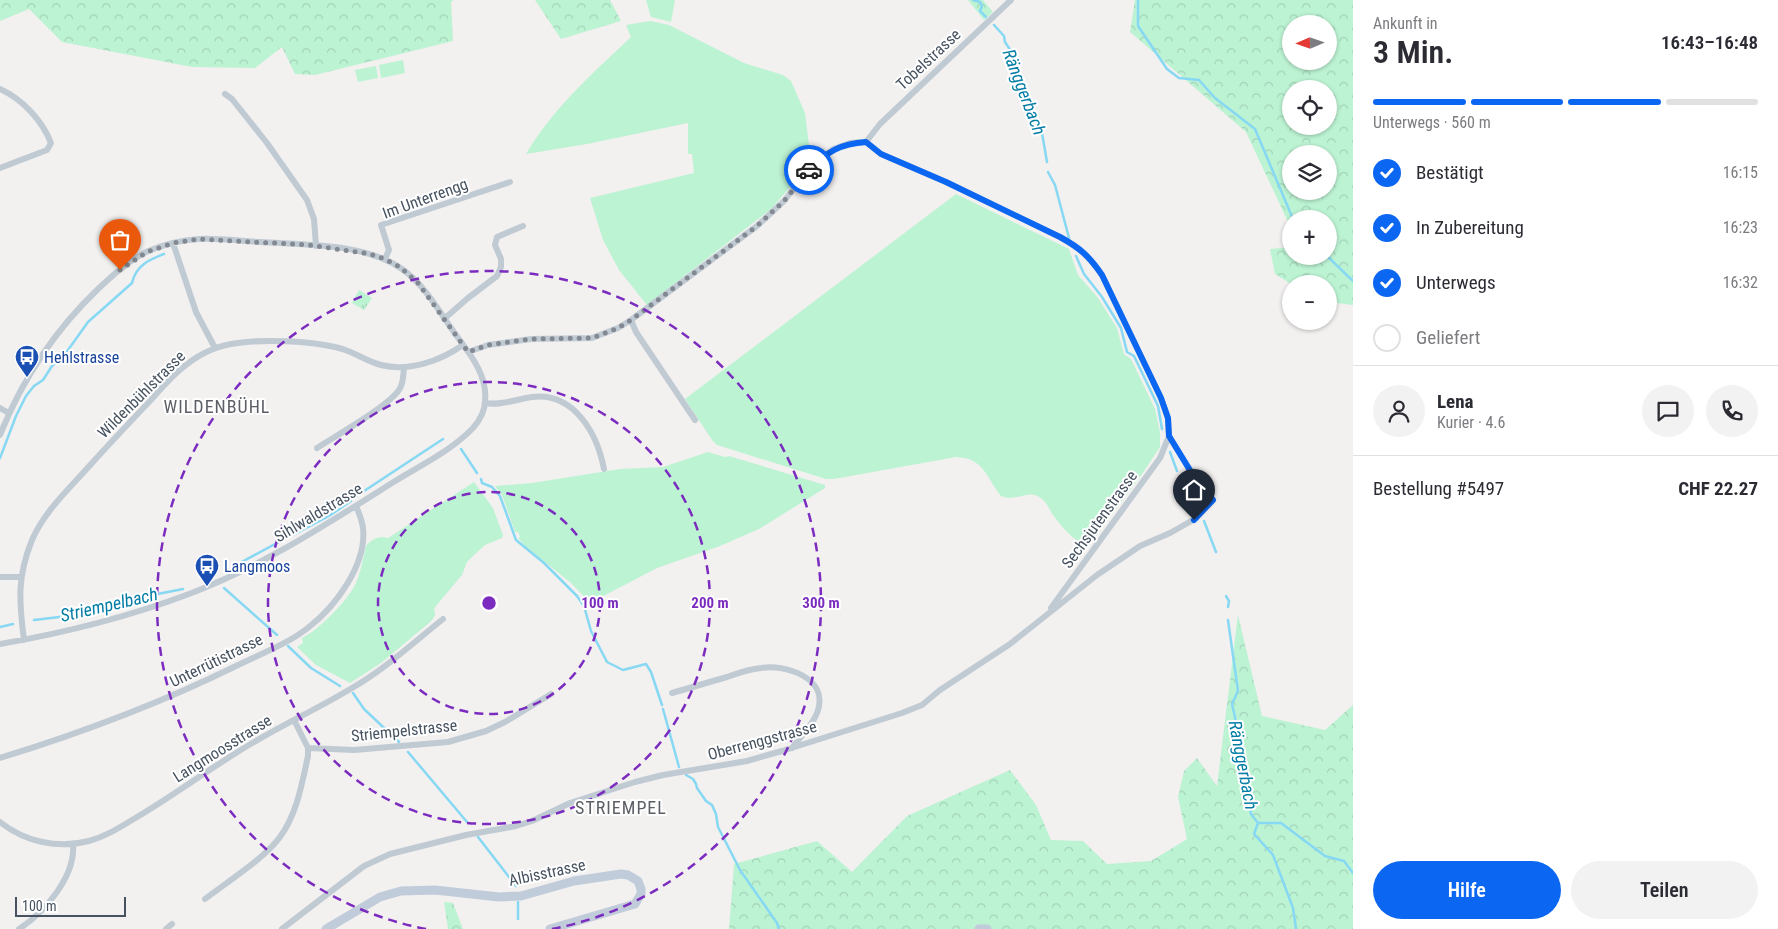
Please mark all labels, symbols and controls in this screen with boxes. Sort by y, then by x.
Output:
text: Ankunft in [1373,14,1438,33]
north arrow [1282,15,1338,70]
map controls [1282,15,1337,330]
street label: Tobelstrasse [892,25,964,94]
text: 16:43–16:48 [1661,31,1758,54]
text: 3 Min. [1373,33,1453,71]
water label: Ränggerbach [998,46,1050,138]
button: locate [1282,80,1337,135]
text: Unterwegs · 560 m [1373,113,1491,132]
courier [784,145,834,195]
button: layers [1282,145,1337,200]
icon: car [795,156,823,184]
icon: check [1373,159,1401,187]
text: Bestätigt [1416,161,1484,184]
text: 16:15 [1723,163,1758,182]
street label: Im Unterrengg [380,174,470,223]
button: + [1282,210,1337,265]
icon: check [1373,214,1401,242]
text: In Zubereitung [1416,216,1524,239]
text: 16:23 [1723,218,1758,237]
pin [99,219,141,270]
icon: bag [106,226,134,254]
icon: check [1373,269,1401,297]
text: Unterwegs [1416,271,1496,294]
text: 16:32 [1723,273,1758,292]
button: − [1282,275,1337,330]
text: Geliefert [1416,326,1480,349]
bus stop icon: Hehlstrasse [14,344,40,378]
street label: Wildenbühlstrasse [94,347,189,442]
place label: Hehlstrasse [44,348,119,367]
button: person [1373,385,1425,437]
button: chat [1642,385,1694,437]
button: phone [1706,385,1758,437]
text: Lena [1437,390,1474,413]
district label: WILDENBÜHL [164,396,270,417]
text: Kurier · 4.6 [1437,413,1505,432]
street label: Sechsjutenstrasse [1058,467,1141,572]
pin [1173,469,1215,520]
icon: home [1180,476,1208,504]
text: Bestellung #5497 [1373,477,1504,500]
text: CHF 22.27 [1678,477,1758,500]
street label: Sihlwaldstrasse [271,479,366,546]
bus stop icon: Langmoos [194,553,220,587]
place label: Langmoos [224,557,290,576]
water label: Striempelbach [58,583,160,626]
centre of rings [480,594,498,612]
text: 100 m [581,594,619,612]
text: 200 m [691,594,729,612]
text: 300 m [802,594,840,612]
street label: Unterrütistrasse [167,630,266,691]
street label: Langmoosstrasse [169,711,275,786]
street label: Striempelstrasse [350,715,458,746]
street label: Oberrenggstrasse [706,717,819,764]
water label: Ränggerbach [1225,719,1262,811]
district label: STRIEMPEL [575,797,667,818]
street label: Albisstrasse [507,855,587,890]
button: Hilfe [1373,861,1561,919]
button: Teilen [1571,861,1758,919]
scale bar [15,894,126,917]
text: 100 m [22,898,57,914]

